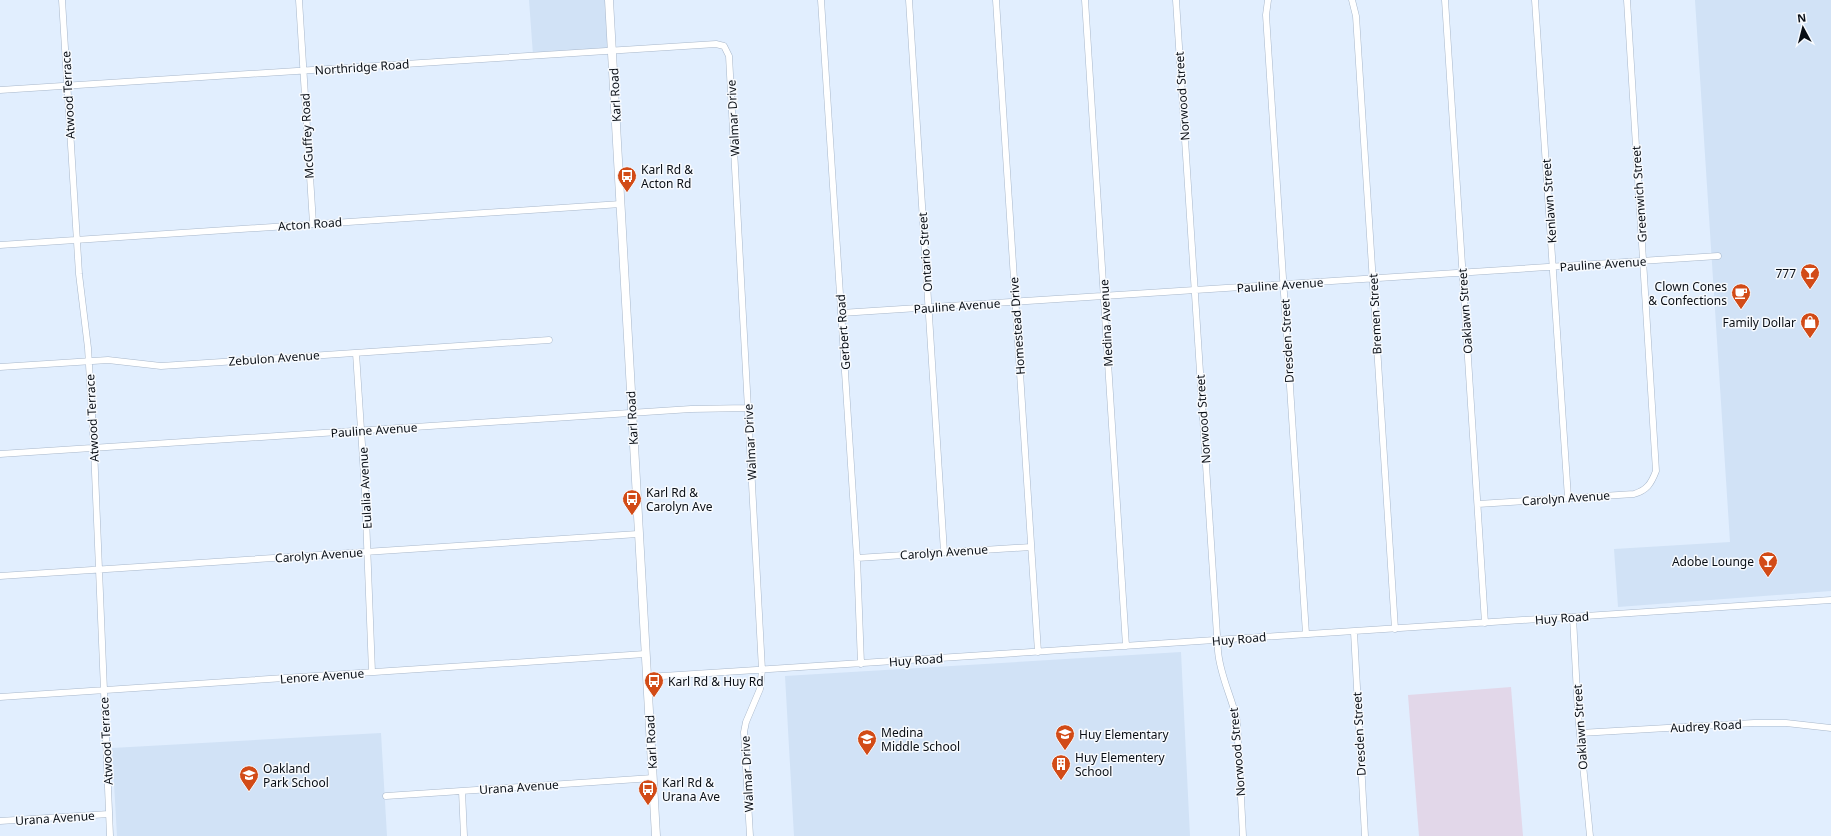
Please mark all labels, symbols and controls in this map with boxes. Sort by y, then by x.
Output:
north arrow [1783,8,1823,48]
text: N [1796,10,1807,26]
street label: Atwood Terrace [57,50,79,139]
street label: Norwood Street [1170,50,1194,141]
street label: Northridge Road [314,55,410,79]
street label: Karl Road [605,68,625,122]
street label: Walmar Drive [722,79,743,157]
street label: McGuffey Road [296,93,318,179]
street label: Greenwich Street [1627,144,1651,243]
street label: Kenlawn Street [1538,157,1560,244]
place label: Karl Rd & Acton Rd [641,161,693,192]
bus stop icon: Karl Rd & Acton Rd [616,165,638,193]
street label: Ontario Street [914,211,936,292]
street label: Acton Road [277,213,343,235]
street label: Pauline Avenue [1559,252,1647,276]
bar icon: 777 [1799,262,1821,290]
place label: 777 [1775,265,1796,282]
street label: Oaklawn Street [1453,267,1476,354]
street label: Bremen Street [1364,272,1386,355]
street label: Pauline Avenue [1236,273,1324,297]
street label: Homestead Drive [1005,276,1029,375]
place label: Clown Cones & Confections [1648,278,1727,309]
street label: Medina Avenue [1095,279,1117,367]
cafe icon: Clown Cones & Confections [1730,282,1752,310]
street label: Gerbert Road [832,294,854,370]
street label: Pauline Avenue [913,294,1001,318]
street label: Dresden Street [1276,298,1298,383]
shop icon: Family Dollar [1799,311,1821,339]
place label: Family Dollar [1722,314,1796,331]
street label: Zebulon Avenue [228,346,320,370]
street label: Atwood Terrace [81,373,103,462]
street label: Norwood Street [1191,373,1215,464]
street label: Karl Road [622,391,642,445]
street label: Walmar Drive [739,403,760,481]
street label: Pauline Avenue [330,418,418,442]
street label: Eulalia Avenue [354,446,376,529]
place label: Karl Rd & Carolyn Ave [646,484,713,515]
street label: Carolyn Avenue [1521,486,1611,510]
bus stop icon: Karl Rd & Carolyn Ave [621,488,643,516]
street label: Carolyn Avenue [899,540,989,564]
street label: Carolyn Avenue [274,543,364,567]
bar icon: Adobe Lounge [1757,550,1779,578]
place label: Adobe Lounge [1672,553,1754,570]
street label: Huy Road [1534,608,1590,628]
street label: Huy Road [1211,628,1267,650]
street label: Huy Road [888,650,944,670]
street label: Lenore Avenue [279,665,365,687]
bus stop icon: Karl Rd & Huy Rd [643,670,665,698]
place label: Karl Rd & Huy Rd [668,673,764,690]
street label: Oaklawn Street [1568,683,1591,770]
street label: Dresden Street [1348,691,1370,776]
street label: Atwood Terrace [95,696,117,785]
street label: Norwood Street [1225,706,1249,797]
street label: Karl Road [641,715,661,769]
street label: Audrey Road [1670,716,1742,736]
school or university icon: Huy Elementary [1054,723,1076,751]
place label: Medina Middle School [881,724,960,755]
place label: Huy Elementary [1079,726,1170,743]
school or university icon: Medina Middle School [856,728,878,756]
street label: Walmar Drive [736,735,757,813]
place label: Huy Elementery School [1075,749,1166,780]
building icon: Huy Elementery School [1050,753,1072,781]
place label: Oakland Park School [263,760,329,791]
school or university icon: Oakland Park School [238,764,260,792]
place label: Karl Rd & Urana Ave [662,774,720,805]
street label: Urana Avenue [479,776,560,798]
bus stop icon: Karl Rd & Urana Ave [637,778,659,806]
street label: Urana Avenue [15,807,96,829]

